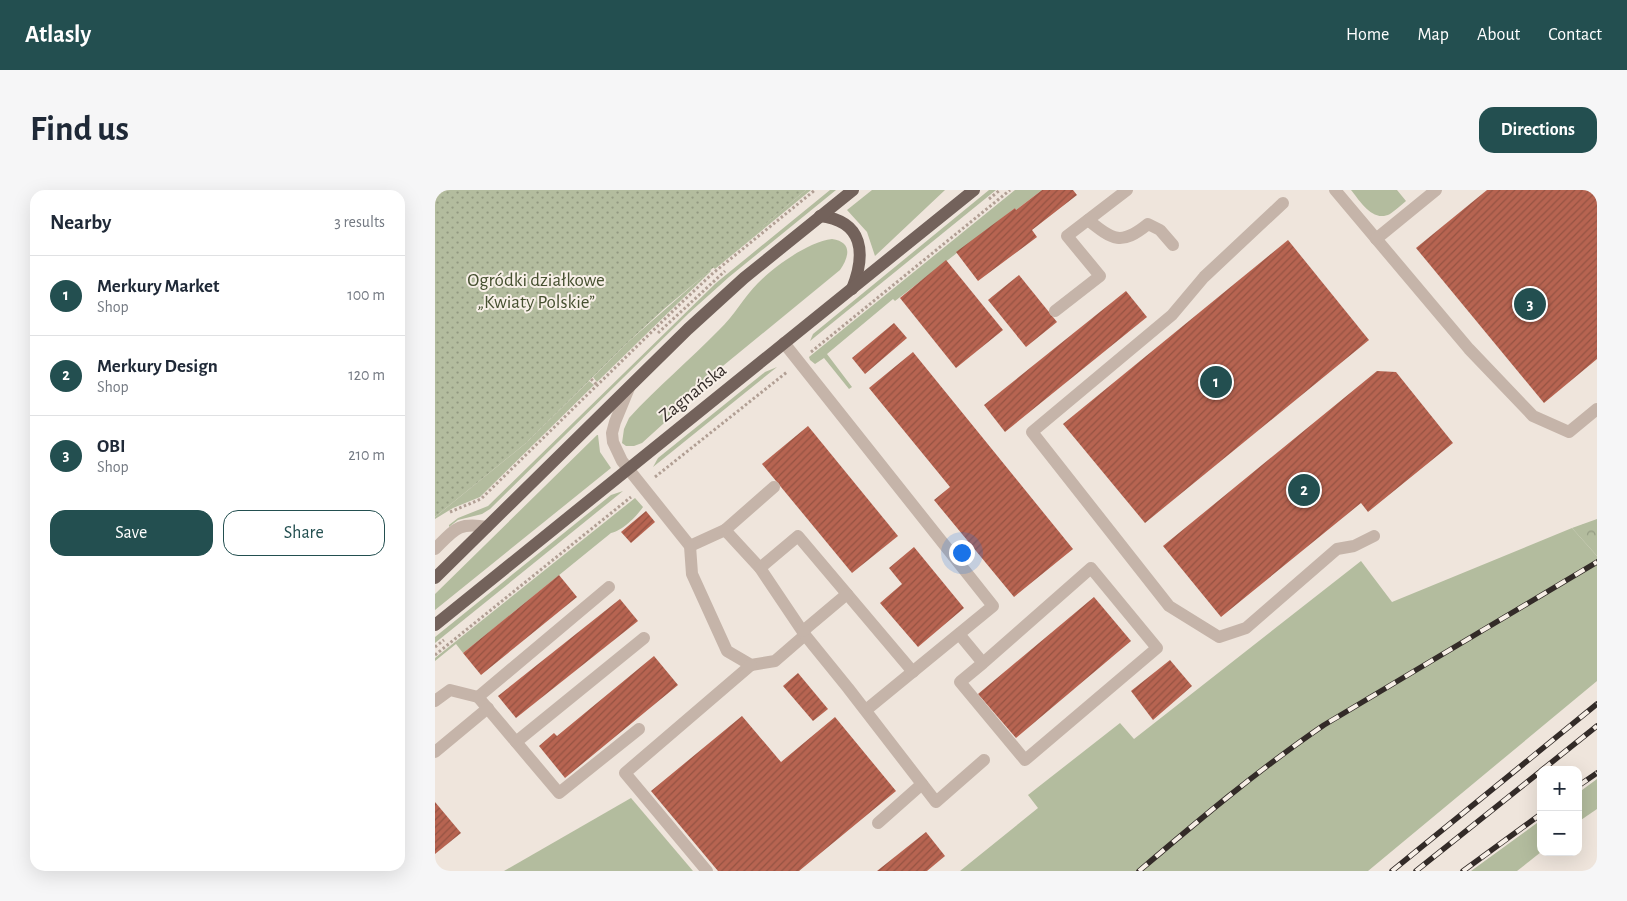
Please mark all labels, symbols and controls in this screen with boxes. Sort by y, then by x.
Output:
text: Atlasly [25,23,91,47]
text: Home [1346,26,1389,44]
text: Map [1417,26,1449,44]
text: About [1477,26,1520,44]
text: Contact [1548,26,1602,44]
button: Directions [1479,107,1597,153]
text: Find us [30,112,129,147]
text: Nearby [50,212,111,233]
text: 3 results [334,214,385,230]
park label: Ogródki działkowe „Kwiaty Polskie” [467,271,605,312]
text: Merkury Market [97,277,219,296]
pin: 3 [1514,285,1546,323]
text: 1 [63,287,69,303]
text: 100 m [347,287,385,303]
text: Shop [97,299,129,315]
text: Merkury Design [97,357,218,376]
street label: Zagnańska [656,360,730,426]
pin: 1 [1200,363,1232,401]
text: 2 [62,367,70,383]
text: 120 m [348,367,385,383]
text: Shop [97,379,129,395]
text: OBI [97,437,126,456]
text: 3 [63,447,69,463]
text: 210 m [348,447,385,463]
text: Shop [97,459,129,475]
pin: 2 [1288,471,1320,509]
button: Save [50,510,213,556]
button: Share [223,510,385,556]
your location [949,540,975,566]
map controls [1537,766,1582,856]
button: + [1537,766,1582,811]
button: − [1537,811,1582,856]

